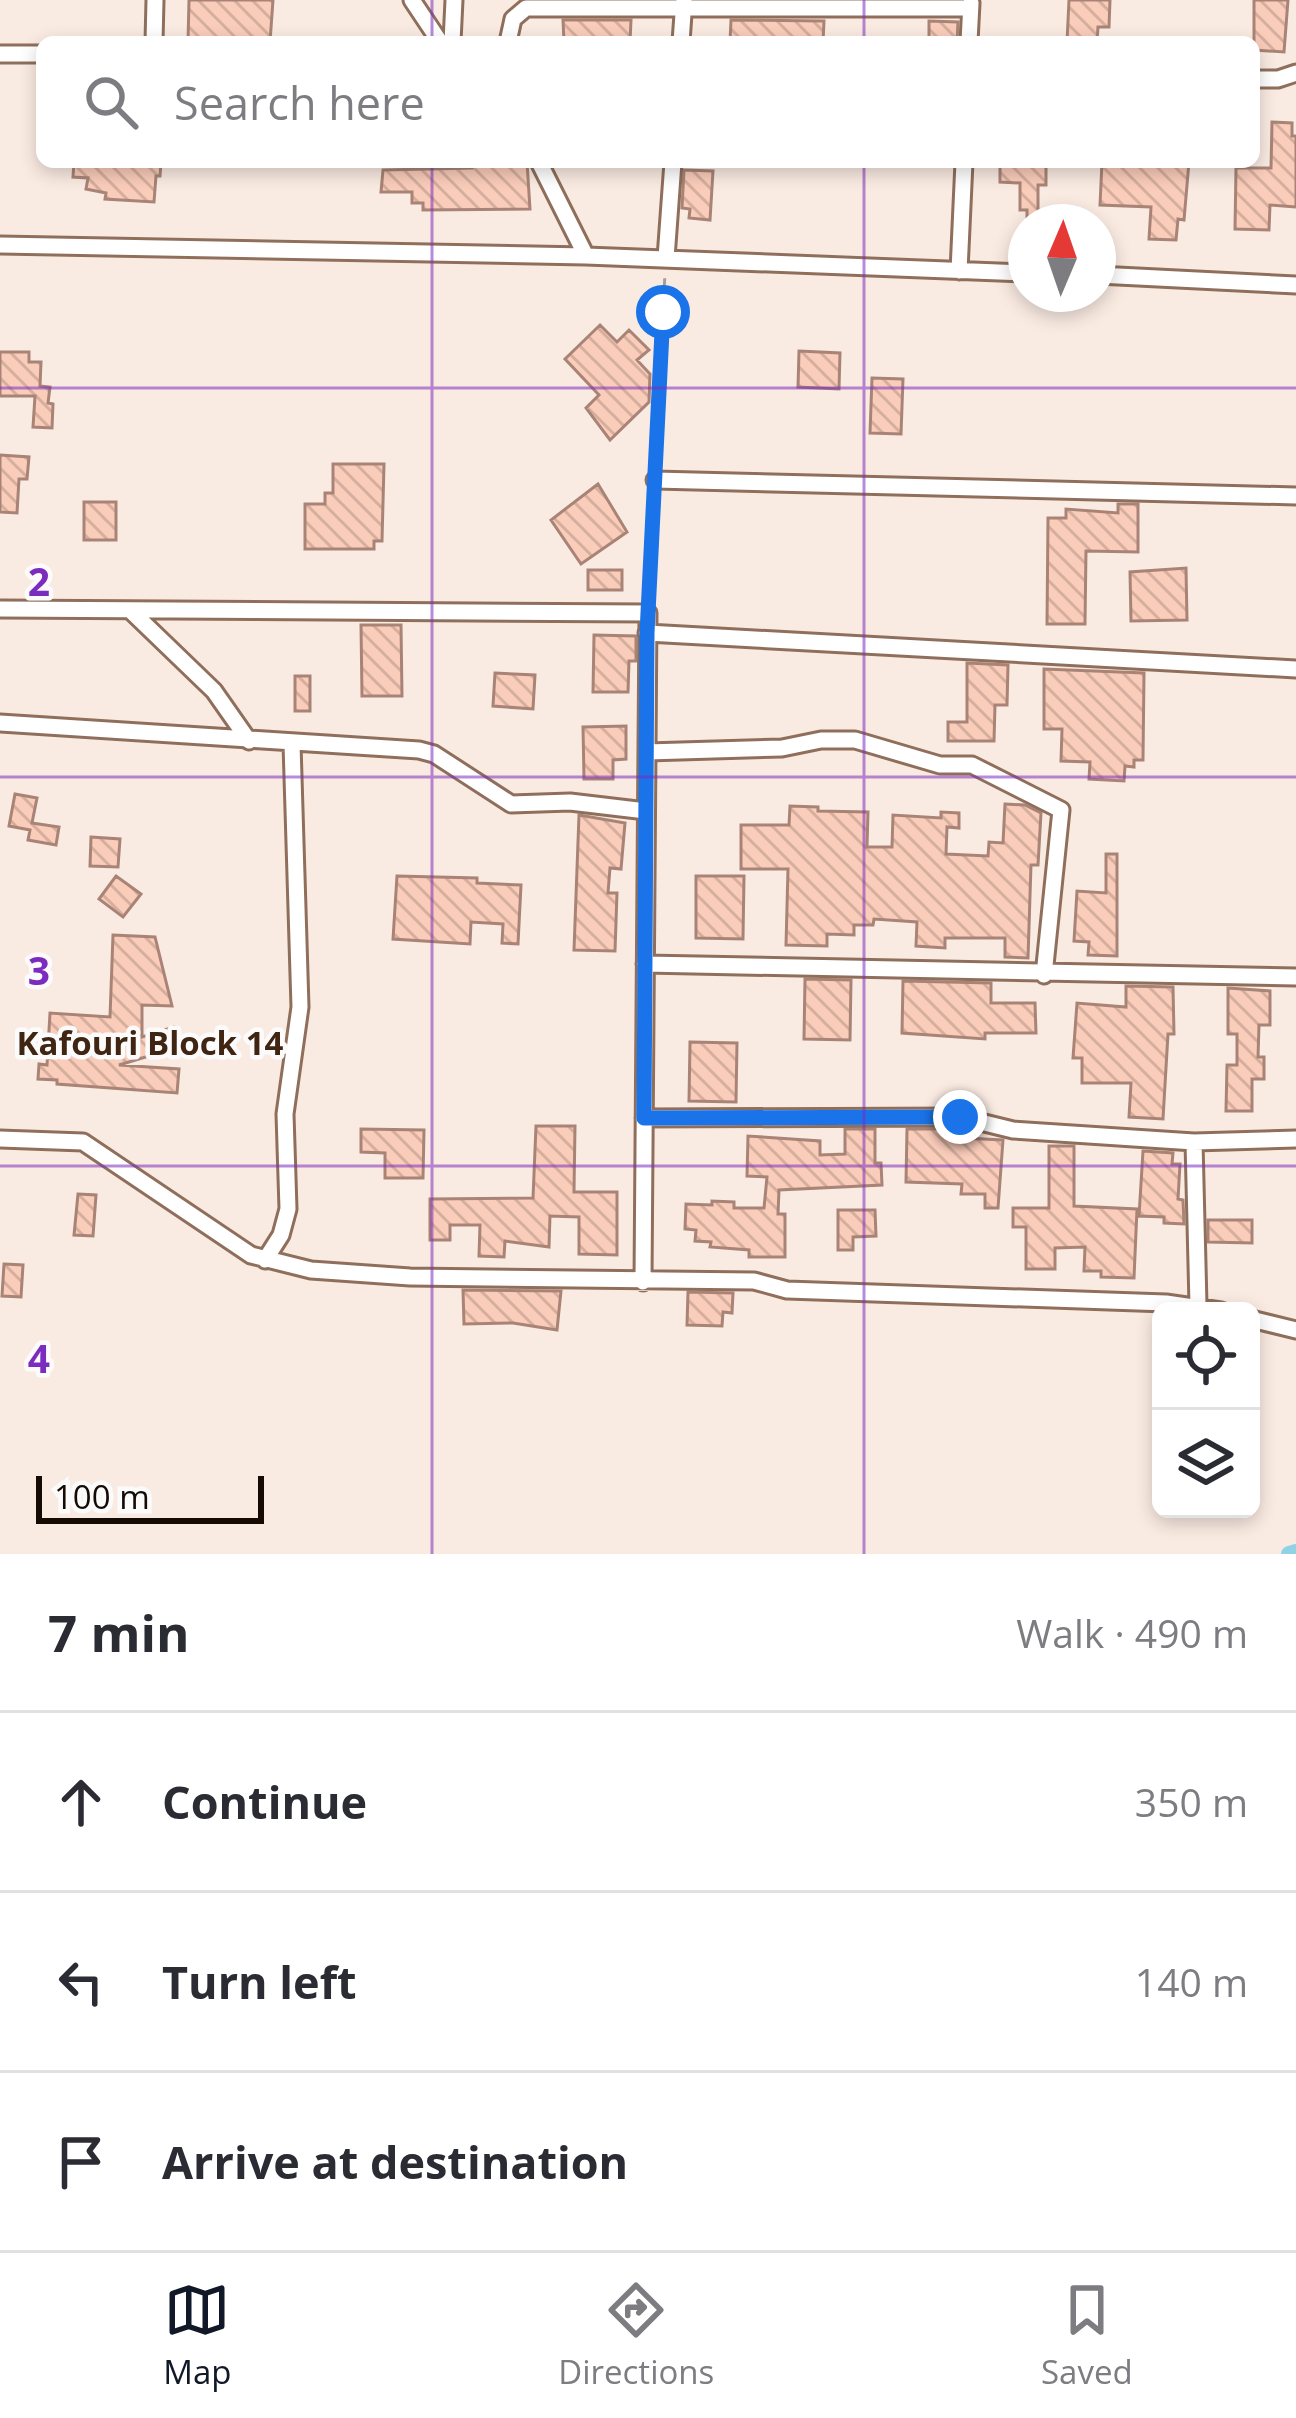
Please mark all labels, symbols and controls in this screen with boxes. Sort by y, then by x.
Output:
search box [36,36,1260,168]
icon: search [78,69,144,135]
text: Search here [174,72,425,133]
north arrow [1008,204,1116,312]
route start [636,285,690,339]
text: 2 [28,554,50,607]
text: 3 [28,943,50,996]
district label: Kafouri Block 14 [17,1020,284,1065]
route end [933,1090,987,1144]
map controls [1152,1302,1260,1518]
button: locate [1152,1302,1260,1410]
text: 4 [28,1331,50,1384]
button: layers [1152,1410,1260,1518]
scale bar [36,1470,264,1523]
text: 100 m [54,1474,150,1519]
text: 7 min [48,1597,190,1667]
text: Walk · 490 m [1016,1606,1248,1659]
icon: ahead [48,1769,114,1835]
text: Continue [162,1771,367,1832]
text: 350 m [1135,1775,1248,1828]
icon: left [48,1949,114,2015]
text: Turn left [162,1951,357,2012]
text: 140 m [1135,1955,1248,2008]
icon: arrive [48,2129,114,2195]
text: Arrive at destination [162,2131,628,2192]
tab: Map [163,2277,232,2394]
tab: Directions [558,2277,714,2394]
tab: Saved [1041,2277,1133,2394]

